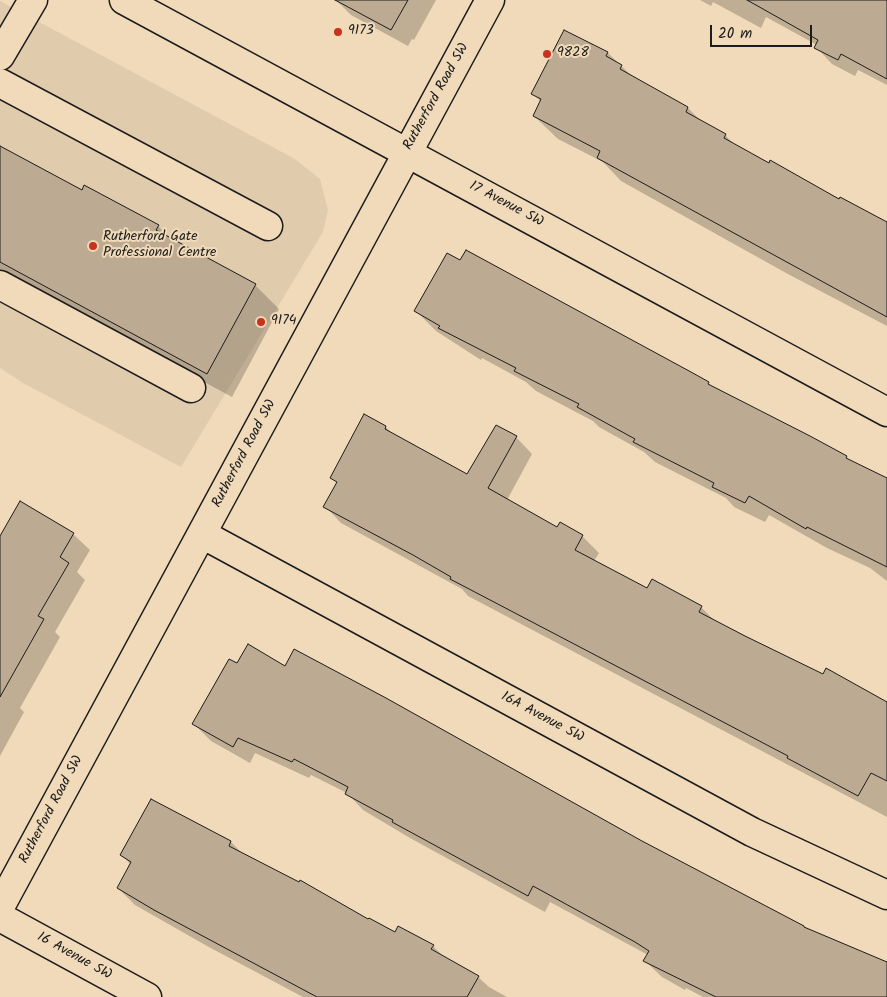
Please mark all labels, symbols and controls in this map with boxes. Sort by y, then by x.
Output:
scale bar [712,15,814,47]
text: 20 m [718,22,752,46]
place label: 9173 [348,24,374,40]
marker: 9173 [332,26,344,38]
street label: Rutherford Road SW [401,41,473,153]
place label: 9828 [557,46,589,62]
marker: 9828 [541,48,553,60]
street label: 17 Avenue SW [466,178,546,232]
place label: Rutherford Gate Professional Centre [103,230,216,262]
marker: Rutherford Gate Professional Centre [87,240,99,252]
place label: 9174 [271,314,296,330]
marker: 9174 [255,316,267,328]
street label: Rutherford Road SW [209,397,281,511]
street label: 16A Avenue SW [498,689,586,747]
street label: Rutherford Road SW [16,753,88,867]
street label: 16 Avenue SW [34,930,114,984]

